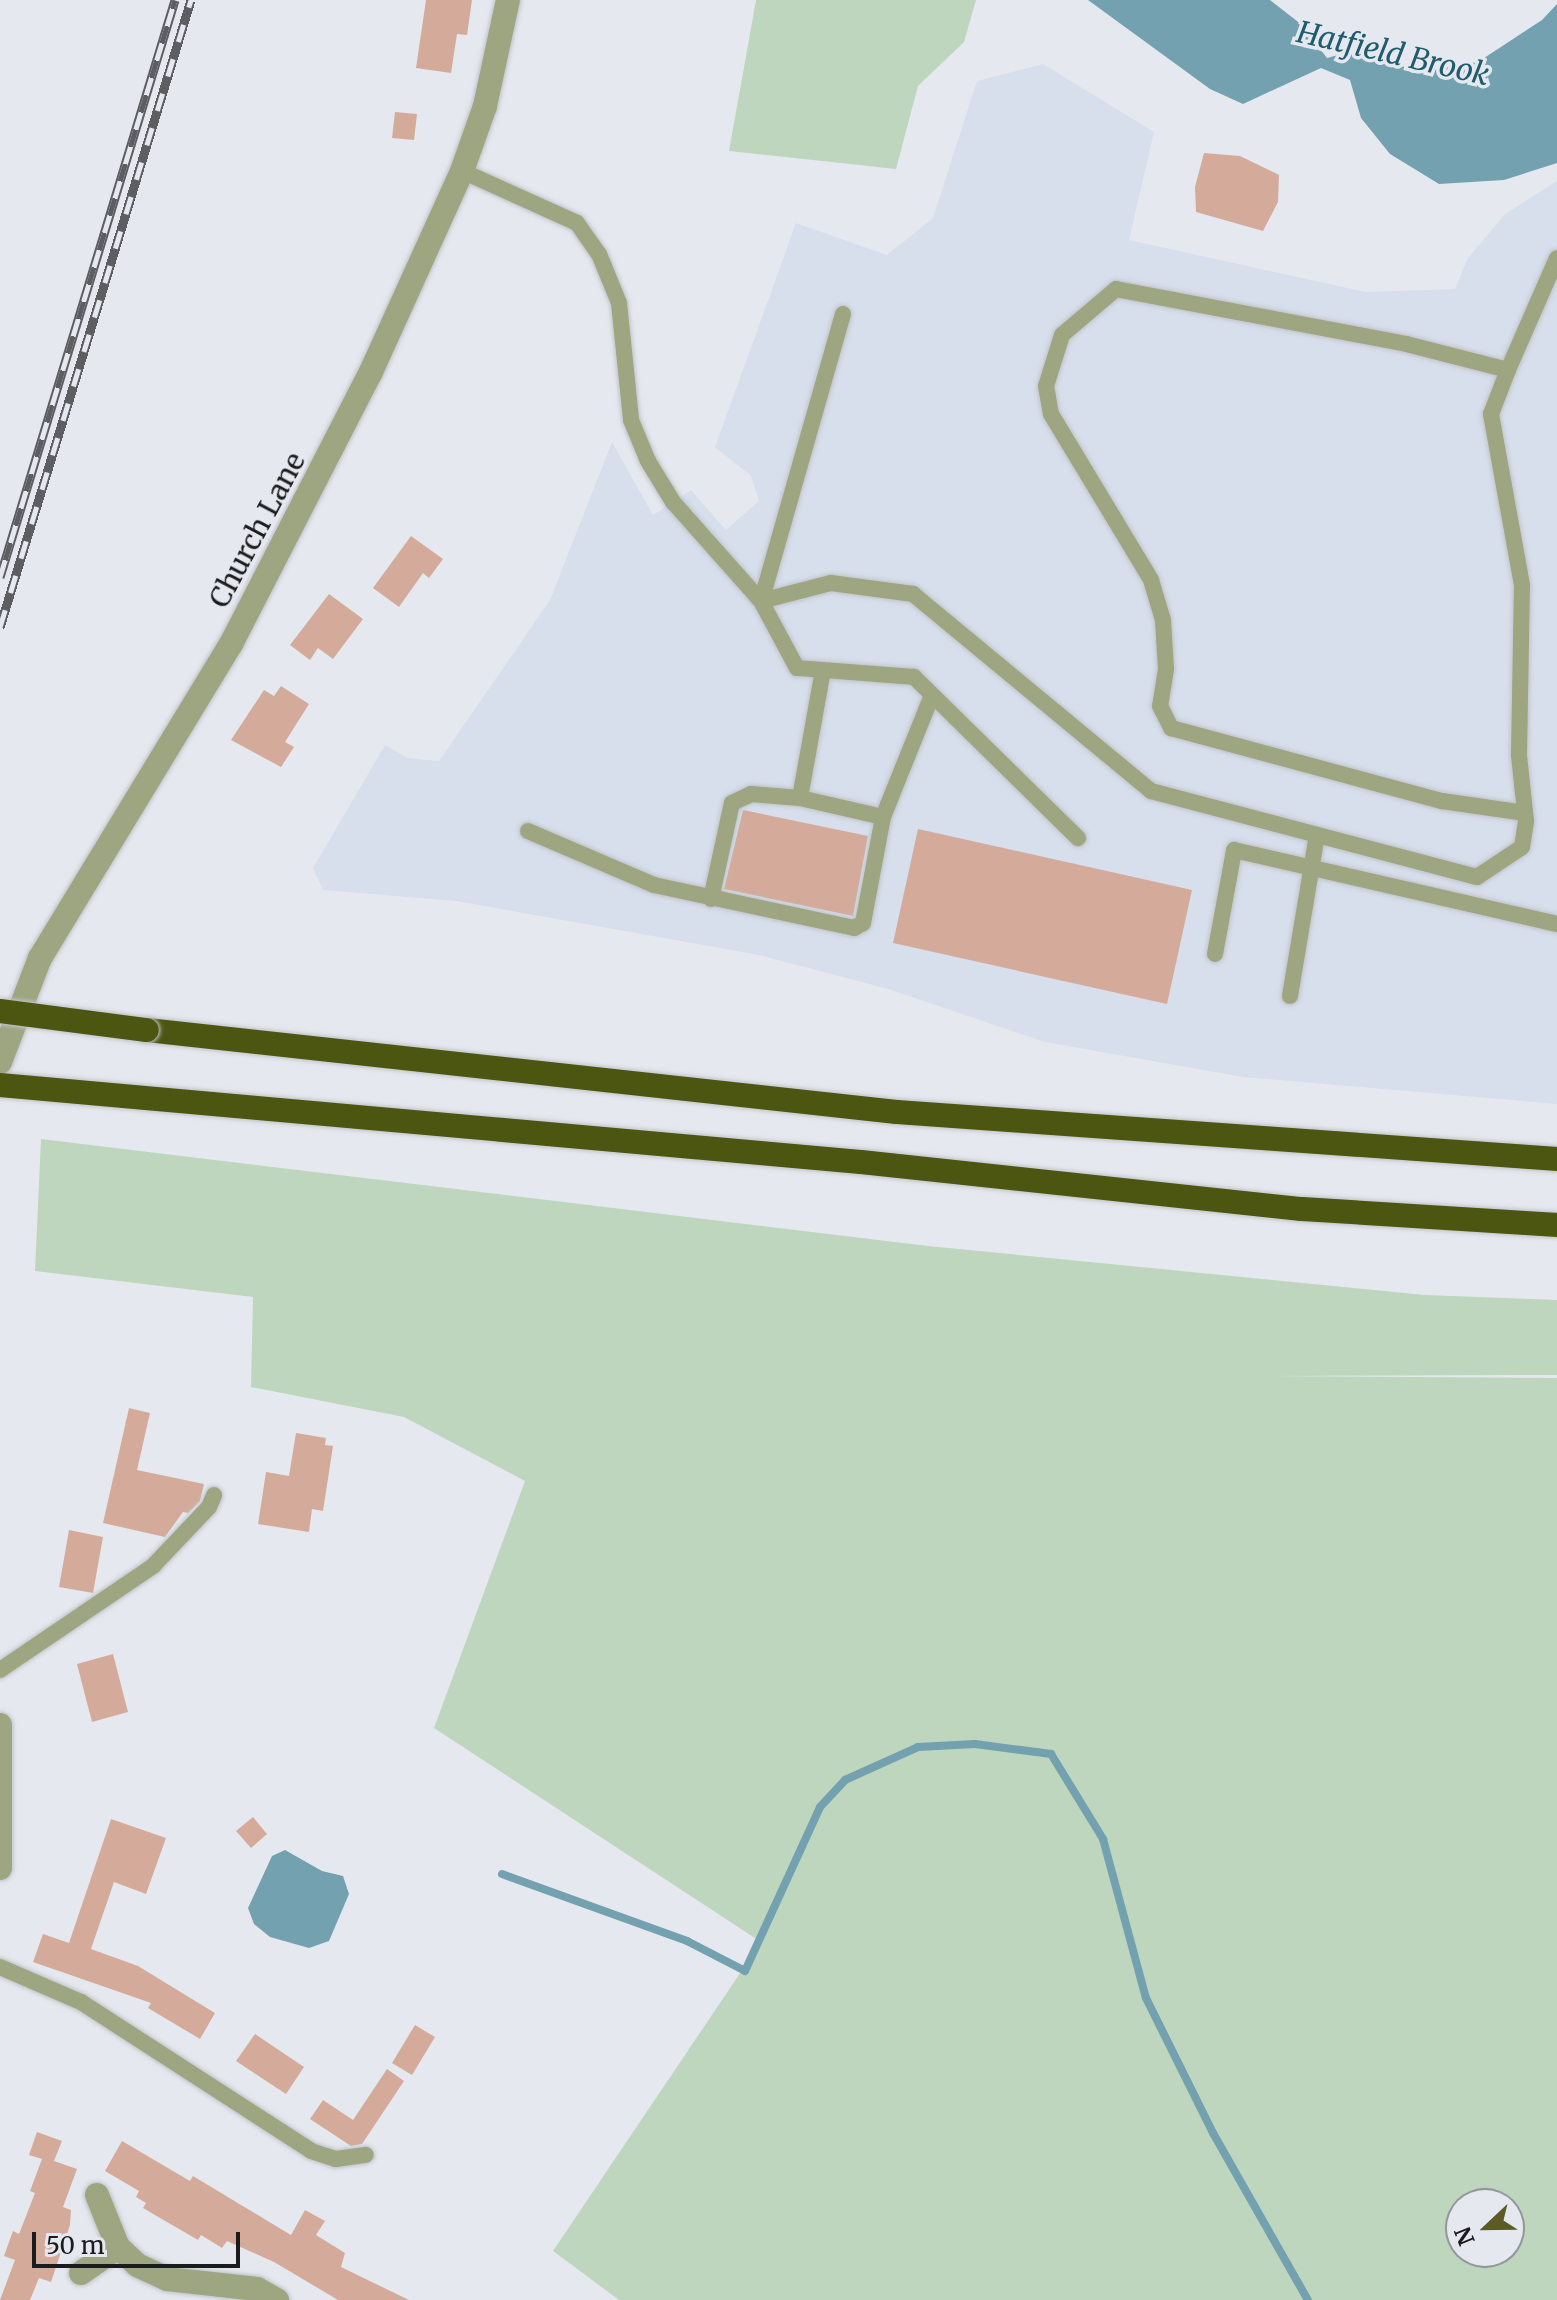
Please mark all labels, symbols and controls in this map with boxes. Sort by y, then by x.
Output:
water label: Hatfield Brook [1293,13,1493,93]
street label: Church Lane [202,447,312,613]
north arrow [1445,2188,1525,2268]
scale bar [36,2216,244,2266]
text: N [1448,2223,1481,2250]
text: 50 m [46,2230,105,2261]

